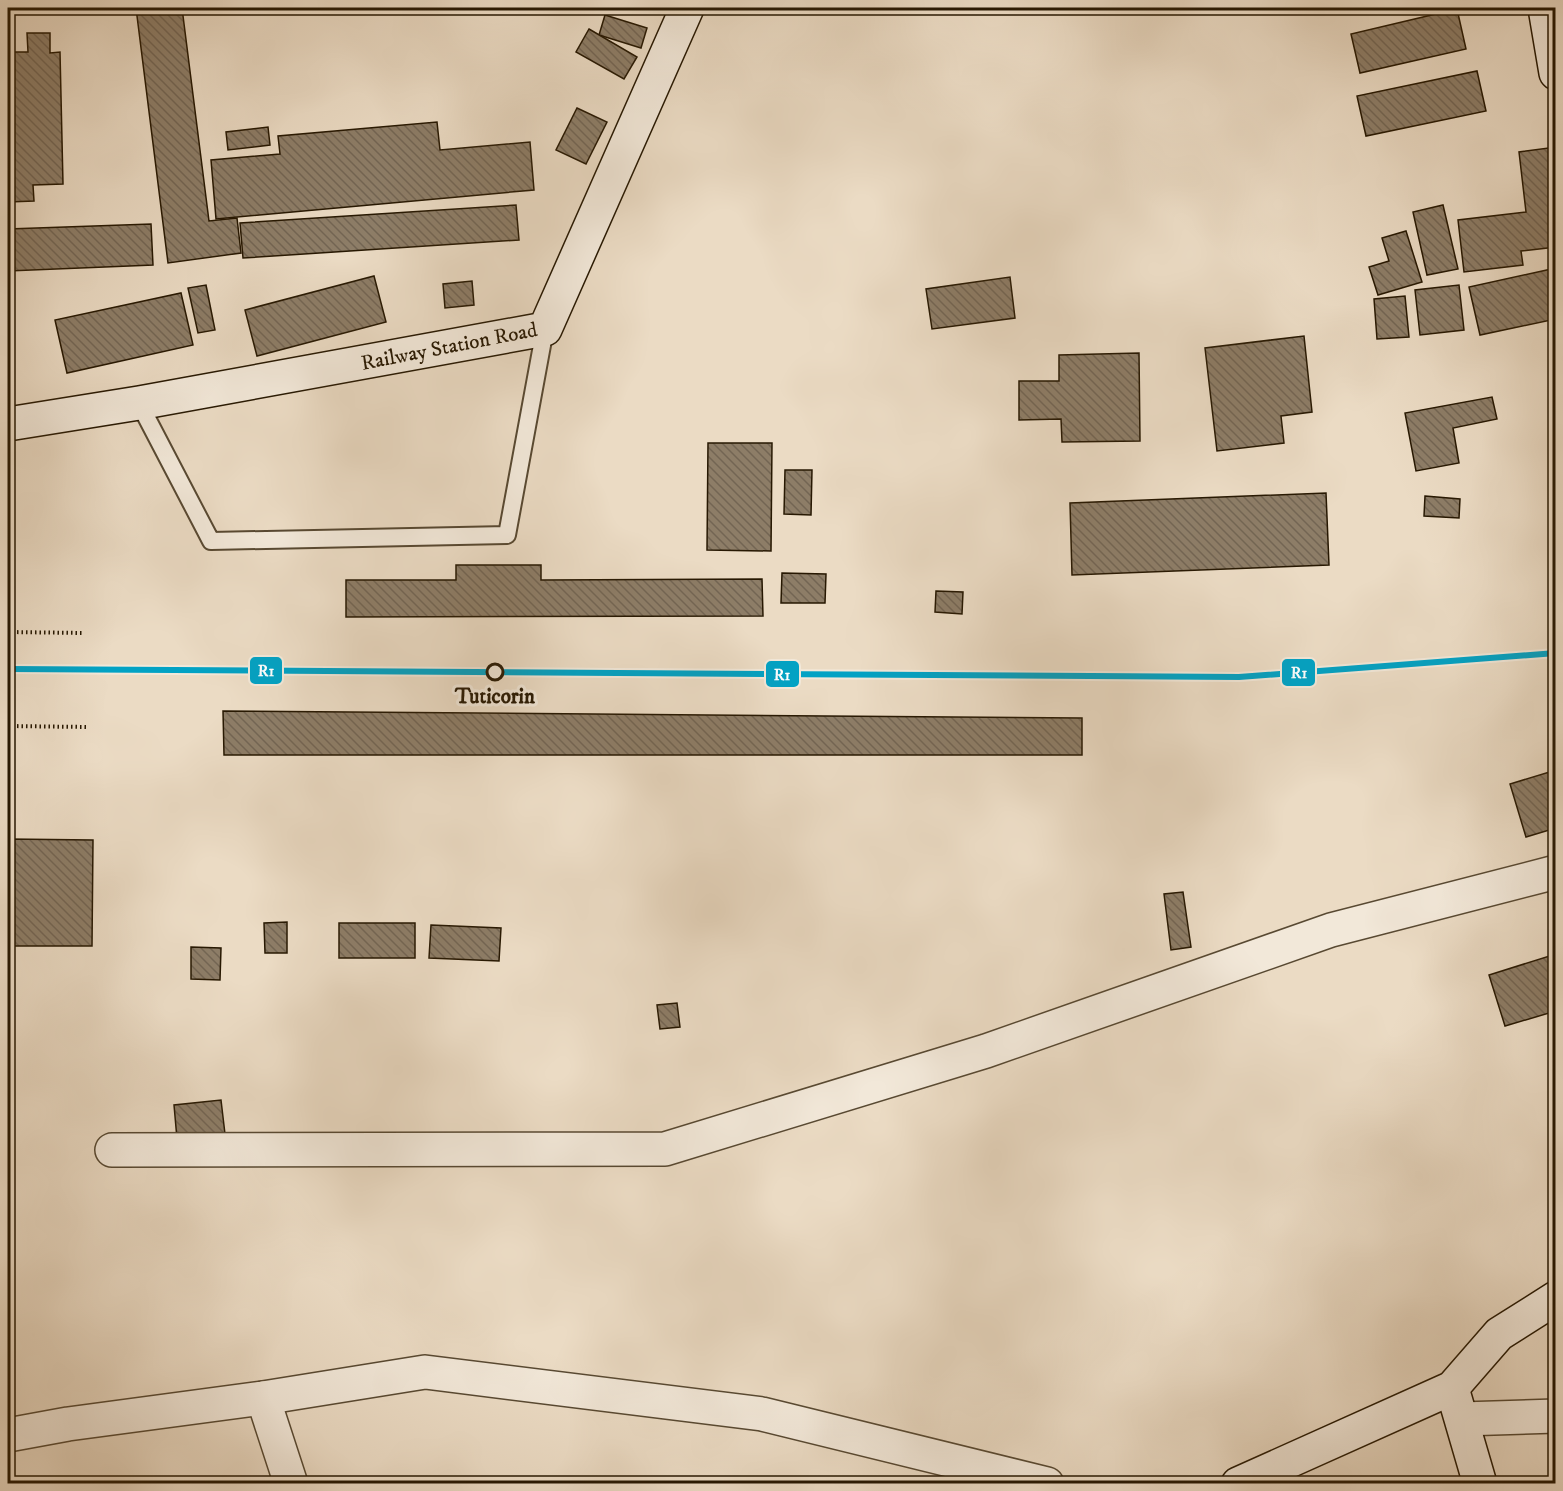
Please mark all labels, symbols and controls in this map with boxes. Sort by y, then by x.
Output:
street label: Railway Station Road [359,317,540,377]
line badge: R1 [249,656,283,685]
line badge: R1 [1281,658,1316,687]
line badge: R1 [765,660,800,688]
text: R1 [258,661,274,681]
marker: Tuticorin [486,663,504,681]
text: R1 [1291,663,1307,683]
text: R1 [774,665,790,685]
place label: Tuticorin [454,684,536,710]

